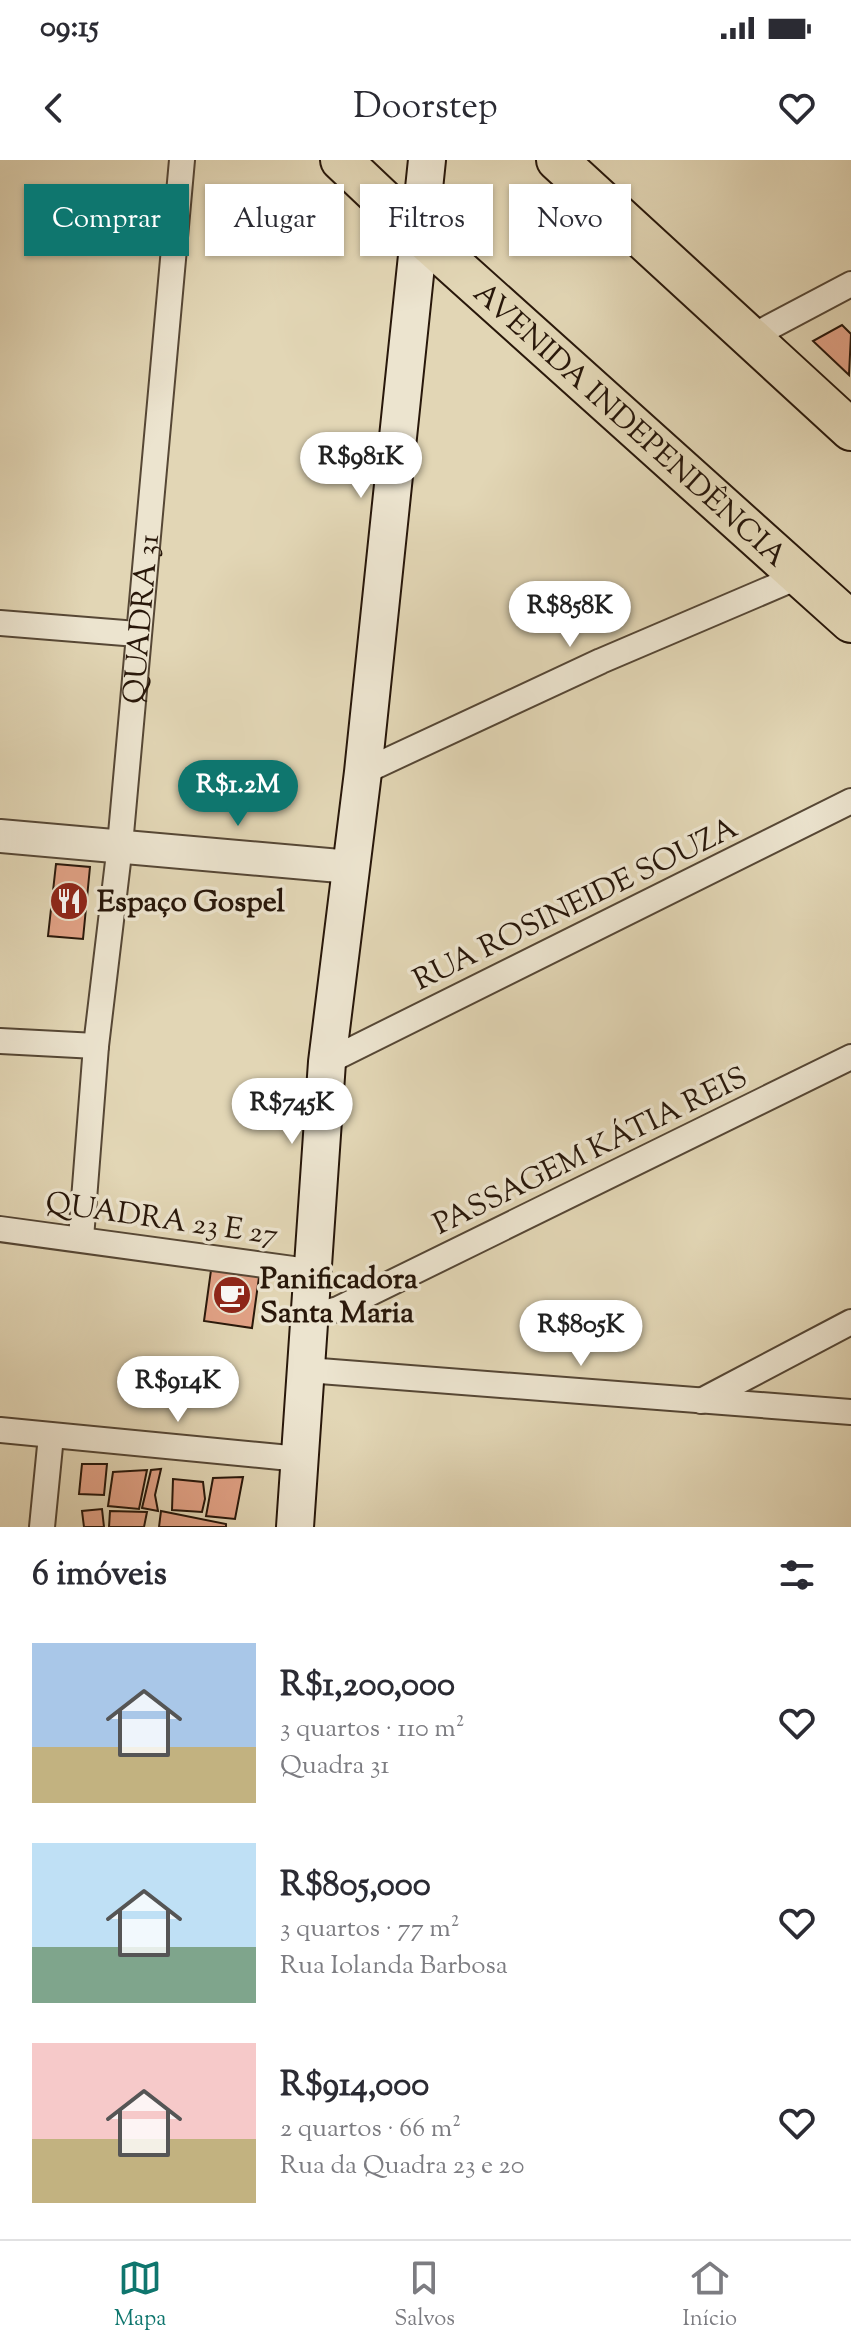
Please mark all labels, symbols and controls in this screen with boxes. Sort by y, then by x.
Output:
text: 09:15 [40,7,99,50]
text: Doorstep [353,82,498,134]
icon: back [32,86,76,130]
icon: heart [775,86,819,130]
chip: Comprar [24,184,189,256]
chip: Alugar [205,184,344,256]
chip: Filtros [360,184,493,256]
chip: Novo [509,184,631,256]
street label: AVENIDA INDEPENDÊNCIA [463,274,795,578]
pin: R$981K [296,432,426,500]
text: R$981K [318,439,404,476]
street label: QUADRA 31 [114,532,172,706]
pin: R$858K [505,581,635,649]
text: R$858K [527,588,613,625]
pin: R$1.2M [173,760,303,828]
text: R$1.2M [196,767,280,804]
street label: RUA ROSINEIDE SOUZA [406,808,746,1003]
restaurant icon: Espaço Gospel [48,880,90,922]
place label: Espaço Gospel [97,882,286,925]
street label: PASSAGEM KÁTIA REIS [427,1057,756,1247]
pin: R$745K [227,1078,357,1146]
text: R$745K [250,1085,334,1122]
street label: QUADRA 23 E 27 [43,1183,281,1258]
place label: Panificadora Santa Maria [260,1259,418,1336]
cafe icon: Panificadora Santa Maria [211,1274,253,1316]
pin: R$805K [516,1300,646,1368]
text: R$805K [538,1307,625,1344]
pin: R$914K [113,1356,243,1424]
text: R$914K [135,1363,221,1400]
text: 6 imóveis [32,1551,167,1600]
icon: filters [775,1553,819,1597]
text: R$1,200,000 [280,1662,455,1711]
icon: home [96,1675,192,1771]
icon: heart [775,1701,819,1745]
text: 3 quartos · 110 m² [280,1711,465,1748]
text: Quadra 31 [280,1748,389,1785]
text: R$805,000 [280,1862,431,1911]
icon: home [96,1875,192,1971]
icon: heart [775,1901,819,1945]
text: 3 quartos · 77 m² [280,1911,459,1948]
text: Rua Iolanda Barbosa [280,1948,508,1985]
text: R$914,000 [280,2062,429,2111]
icon: home [96,2075,192,2171]
icon: heart [775,2101,819,2145]
text: 2 quartos · 66 m² [280,2111,461,2148]
text: Rua da Quadra 23 e 20 [280,2148,525,2185]
tab: Mapa [114,2256,166,2336]
tab: Salvos [394,2256,455,2336]
tab: Início [683,2256,737,2336]

